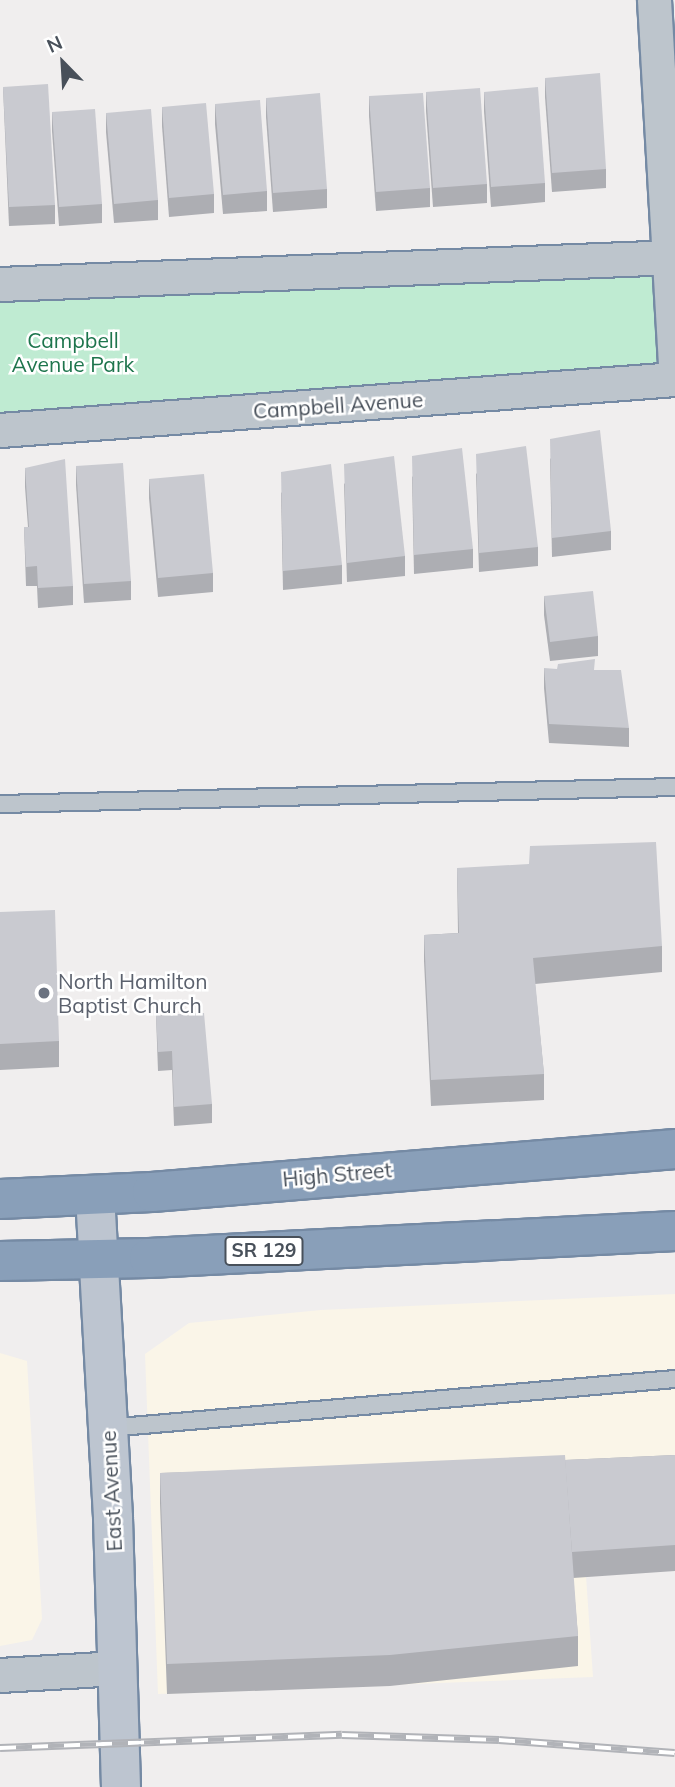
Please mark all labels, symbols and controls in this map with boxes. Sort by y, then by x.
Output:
north arrow [28,28,98,98]
text: N [43,30,66,58]
park label: Campbell Avenue Park [12,327,134,377]
street label: Campbell Avenue [252,386,424,424]
place label: North Hamilton Baptist Church [58,968,208,1018]
marker: North Hamilton Baptist Church [36,985,52,1001]
street label: High Street [281,1157,393,1191]
road number: SR 129 [224,1236,304,1266]
street label: East Avenue [95,1430,127,1552]

